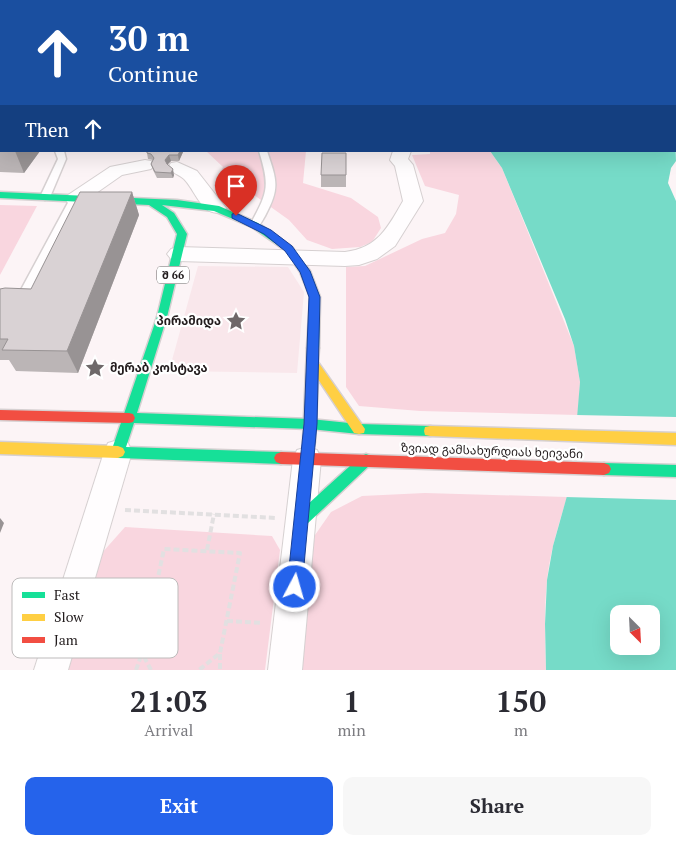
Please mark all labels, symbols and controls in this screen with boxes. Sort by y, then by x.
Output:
text: 30 m [108,15,189,61]
icon: ahead [25,20,90,85]
text: Continue [108,59,198,88]
icon: ahead [79,115,107,143]
text: Then [25,117,69,142]
pin [215,165,257,216]
icon: arrive [222,172,250,200]
road number: შ 66 [157,266,189,284]
place icon: პირამიდა [225,310,247,332]
place label: პირამიდა [156,313,221,329]
place icon: მერაბ კოსტავა [84,357,106,379]
place label: მერაბ კოსტავა [110,360,208,375]
street label: ზვიად გამსახურდიას ხეივანი [401,440,584,462]
position arrow [268,560,320,612]
legend [12,578,178,658]
text: Fast [54,585,81,604]
north arrow [610,605,660,655]
map controls [610,605,660,655]
text: Slow [54,607,84,626]
text: Jam [54,630,78,649]
text: 21:03 [130,681,208,721]
text: 1 [343,681,360,721]
text: 150 [495,681,546,721]
text: Arrival [144,719,193,741]
text: min [338,719,366,741]
text: m [514,719,528,741]
button: Exit [25,777,333,835]
button: Share [343,777,651,835]

